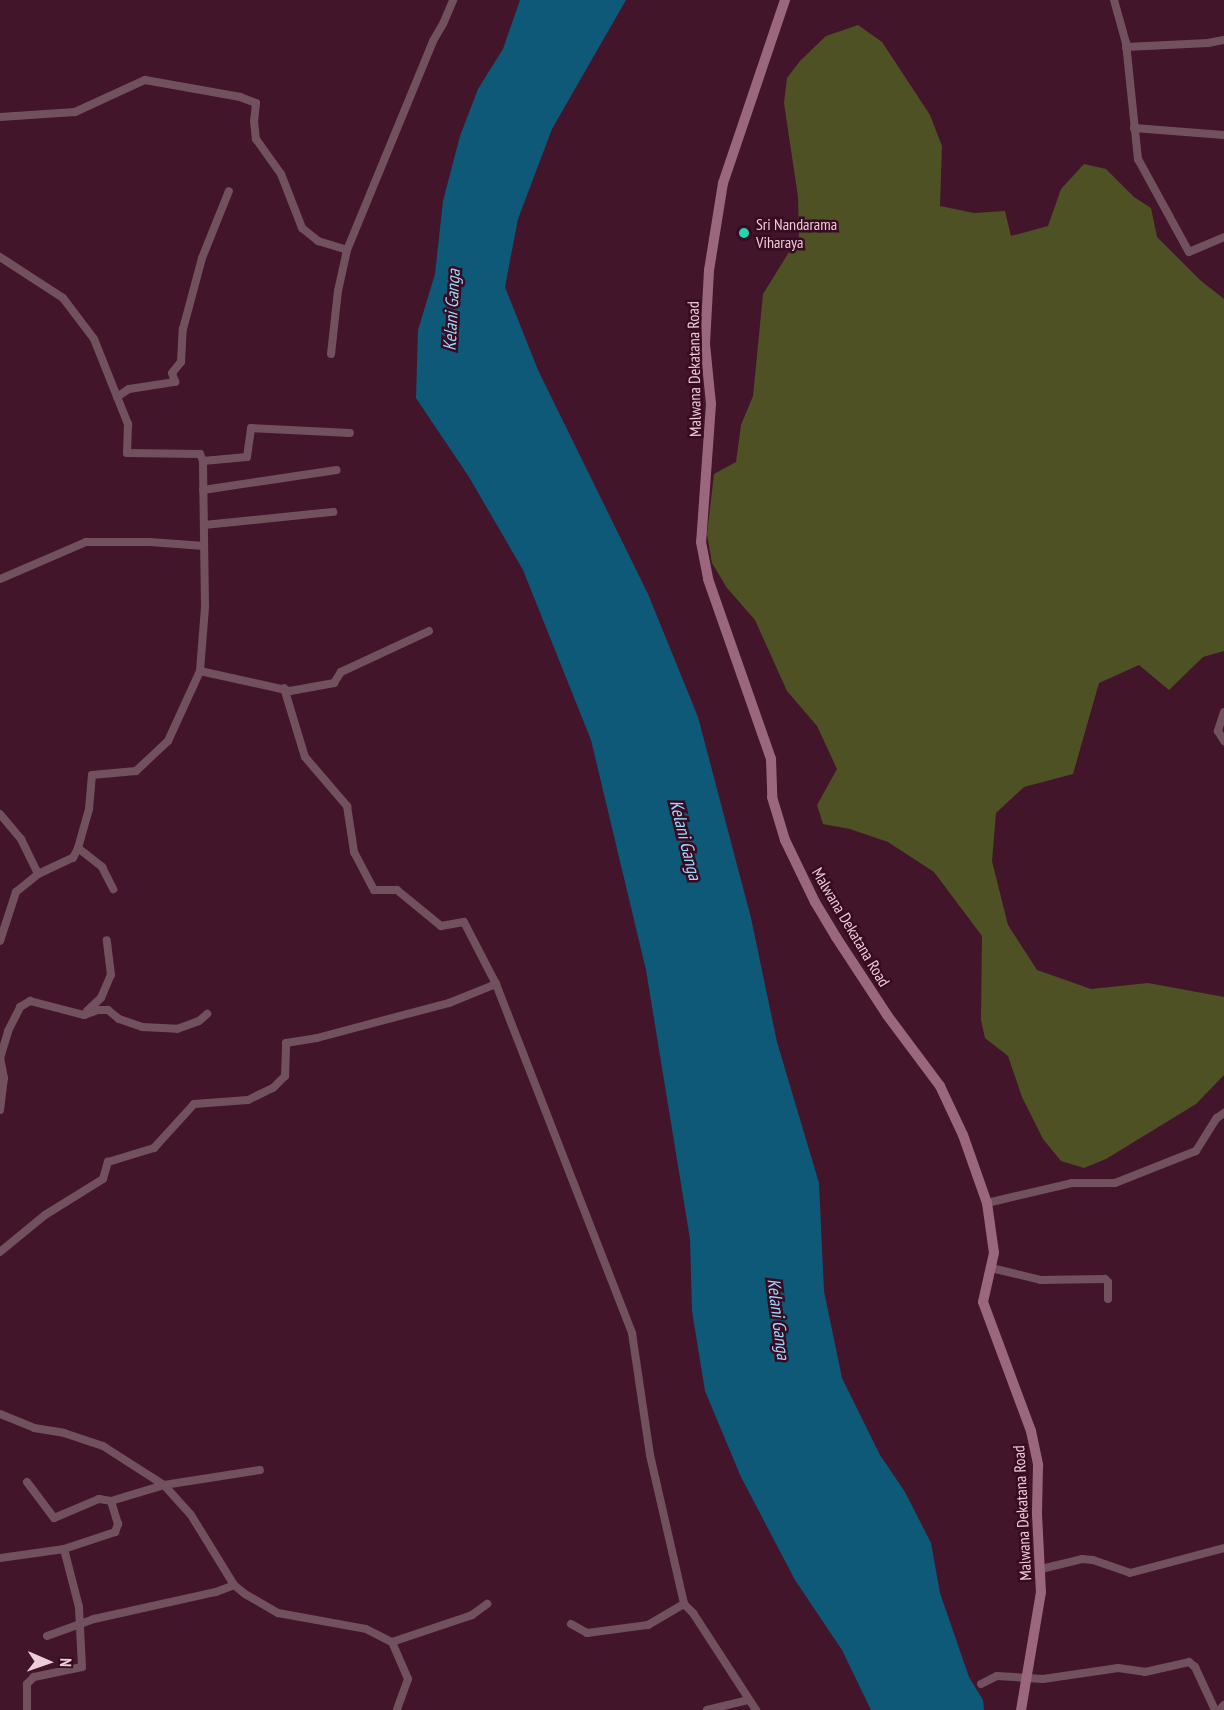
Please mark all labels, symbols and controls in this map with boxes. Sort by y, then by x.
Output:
place label: Sri Nandarama Viharaya [756,214,837,252]
marker: Sri Nandarama Viharaya [737,226,751,240]
water label: Kelani Ganga [439,269,465,351]
street label: Malwana Dekatana Road [683,301,705,437]
water label: Kelani Ganga [665,798,705,882]
street label: Malwana Dekatana Road [808,864,894,990]
water label: Kelani Ganga [762,1277,794,1361]
street label: Malwana Dekatana Road [1009,1445,1035,1581]
north arrow [18,1632,78,1692]
text: N [56,1658,76,1667]

